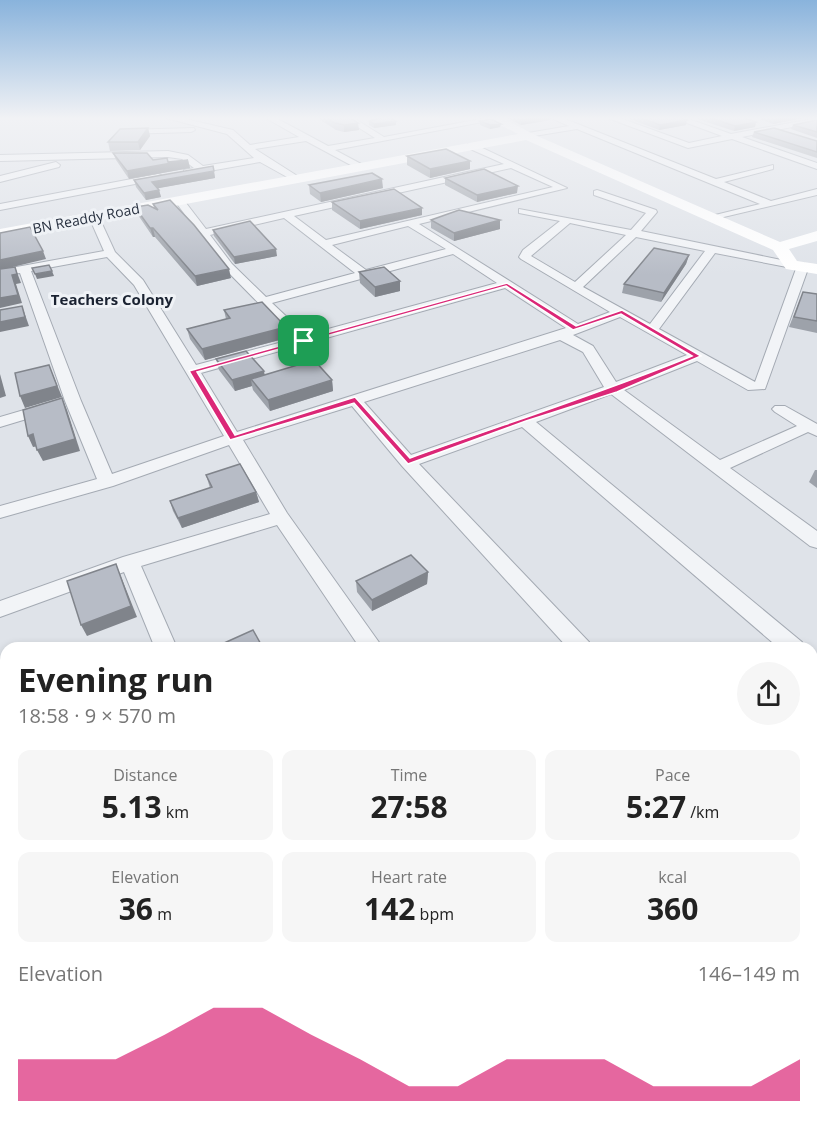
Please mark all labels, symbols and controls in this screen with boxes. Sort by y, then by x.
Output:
street label: BN Readdy Road [31,198,141,238]
district label: Teachers Colony [51,289,174,309]
pin [278,315,329,366]
icon: arrive [287,324,320,357]
text: Evening run [18,657,214,702]
button: share [737,662,800,725]
text: 18:58 · 9 × 570 m [18,702,176,729]
text: Distance [113,764,177,786]
text: Time [391,764,427,786]
text: Pace [655,764,690,786]
text: 5.13 [102,786,162,827]
text: 27:58 [370,786,448,827]
text: 5:27 [626,786,686,827]
text: km [162,801,189,823]
text: /km [686,801,719,823]
text: Elevation [111,866,179,888]
text: Heart rate [371,866,447,888]
text: kcal [658,866,687,888]
text: 36 [119,888,153,929]
text: 142 [364,888,415,929]
text: 360 [647,888,698,929]
text: m [153,903,172,925]
text: bpm [415,903,454,925]
text: Elevation [18,960,103,987]
text: 146–149 m [698,960,800,987]

